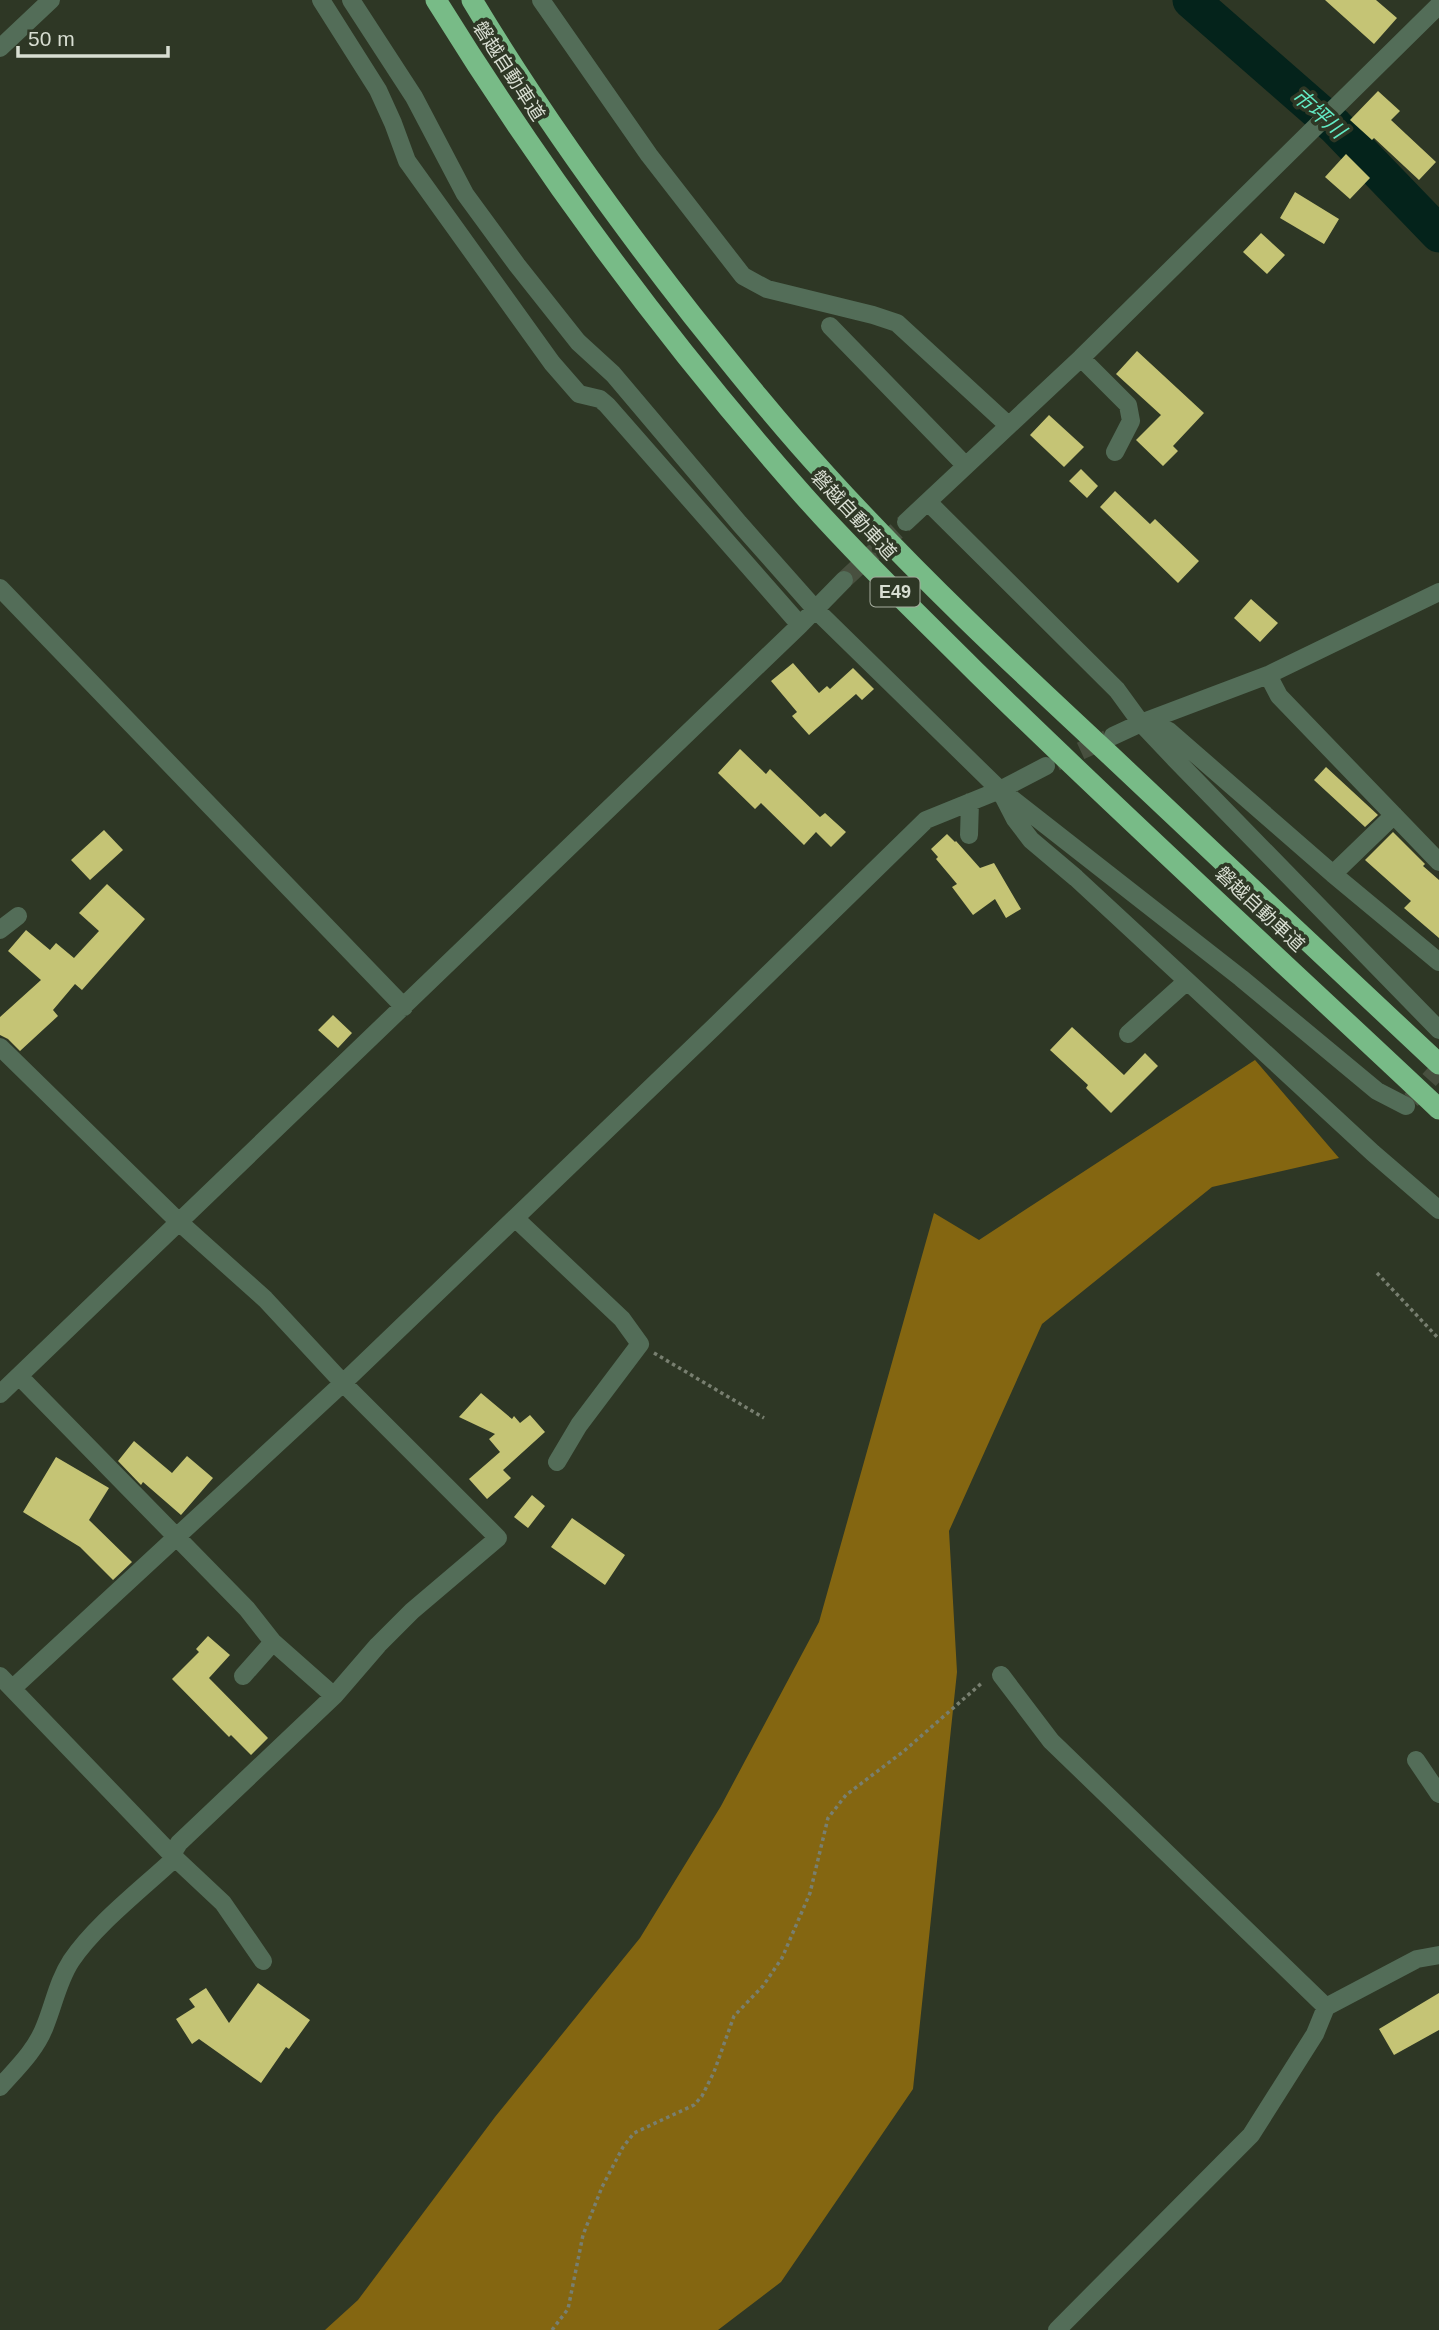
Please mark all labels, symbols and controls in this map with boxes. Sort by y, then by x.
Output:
scale bar [18,14,168,58]
street label: 磐越自動車道 [469,17,549,125]
text: 50 m [28,27,75,50]
water label: 市坪川 [1288,83,1352,144]
street label: 磐越自動車道 [807,466,901,564]
road number: E49 [870,578,920,606]
street label: 磐越自動車道 [1211,862,1309,956]

